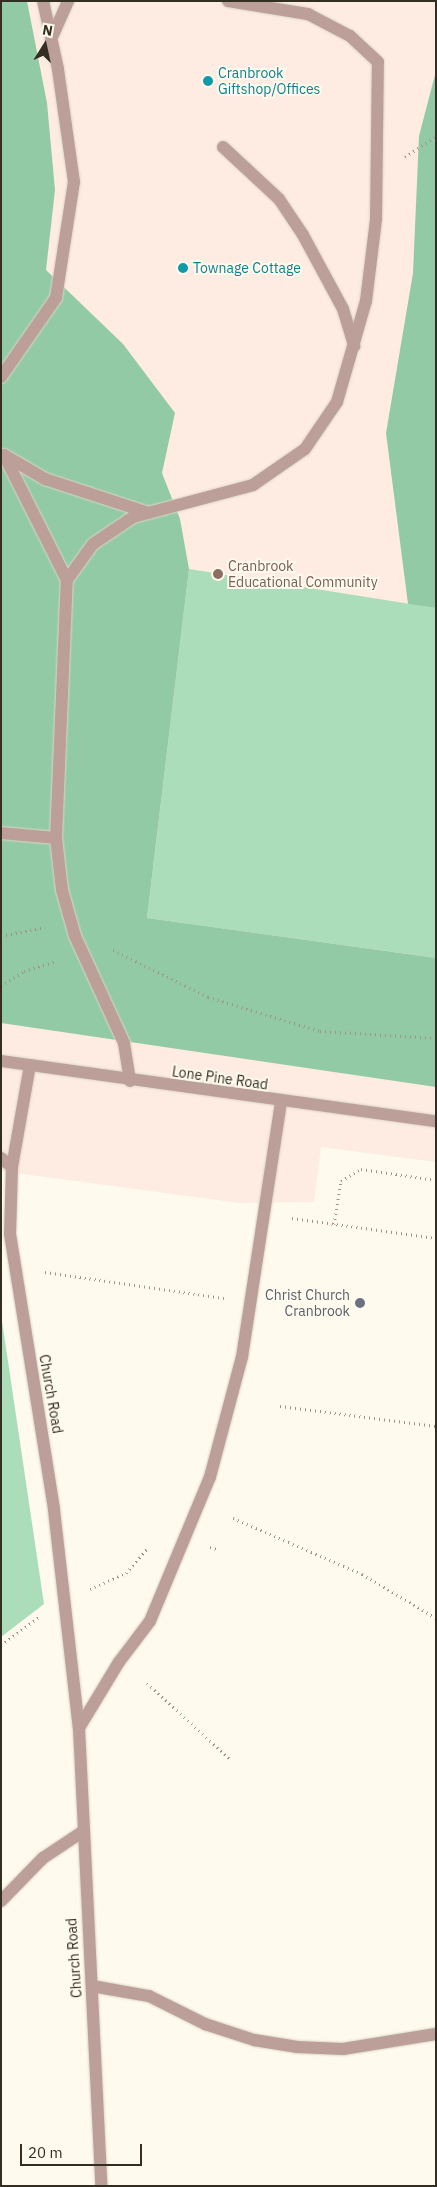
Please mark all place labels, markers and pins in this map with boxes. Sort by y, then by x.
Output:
place label: Cranbrook Giftshop/Offices [218,65,320,98]
marker: Cranbrook Giftshop/Offices [202,75,214,87]
place label: Townage Cottage [193,260,301,276]
marker: Townage Cottage [177,262,189,274]
place label: Cranbrook Educational Community [228,558,378,590]
marker: Cranbrook Educational Community [212,568,224,580]
place label: Christ Church Cranbrook [265,1287,350,1320]
marker: Christ Church Cranbrook [354,1297,366,1309]

